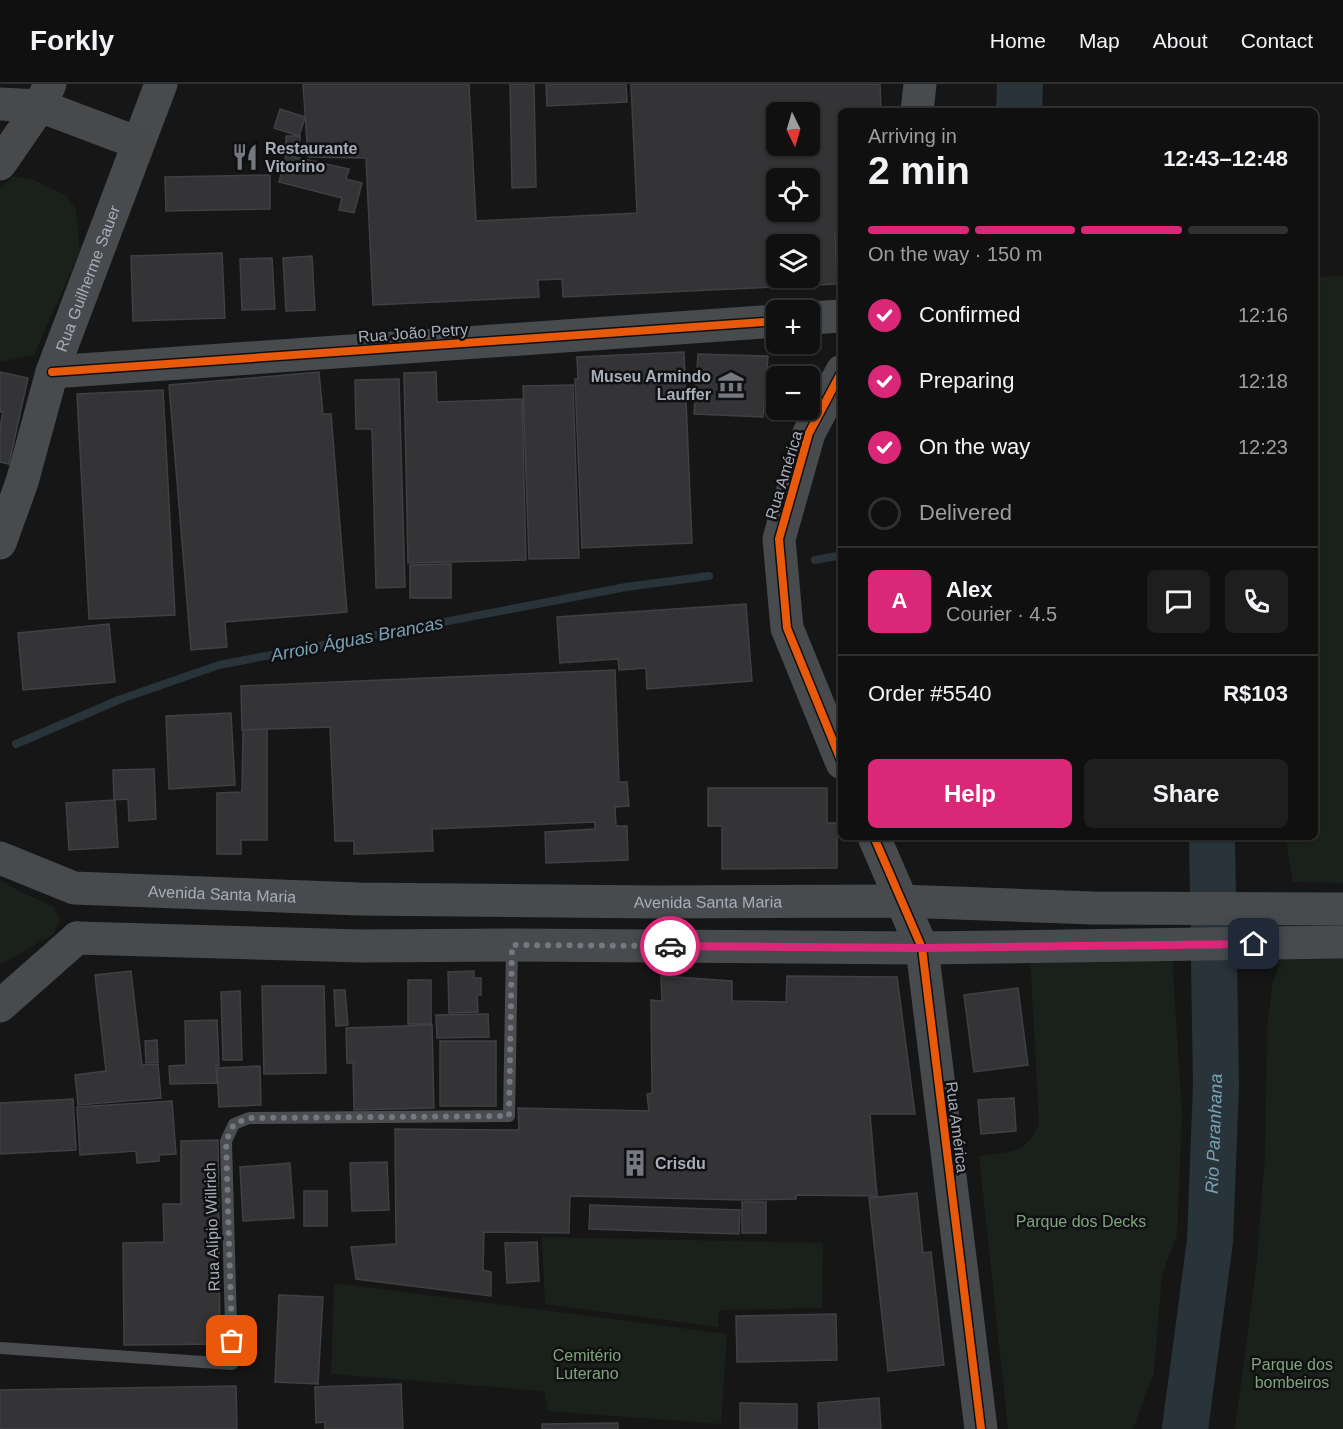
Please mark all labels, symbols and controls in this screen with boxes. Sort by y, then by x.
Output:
text: Forkly [30,25,114,56]
text: Home [990,29,1046,52]
text: Map [1079,29,1120,52]
text: About [1153,29,1208,52]
text: Contact [1241,29,1313,52]
north arrow [766,102,820,156]
map controls [766,102,820,420]
text: Arriving in [868,125,957,147]
place label: Restaurante Vitorino [265,140,358,175]
restaurant icon: Restaurante Vitorino [230,142,260,172]
text: 12:43–12:48 [1163,146,1288,171]
text: 2 min [868,149,970,192]
button: locate [766,168,820,222]
street label: Rua Guilherme Sauer [52,202,123,354]
button: layers [766,234,820,288]
text: On the way · 150 m [868,243,1043,265]
icon: check [868,299,901,332]
button: + [766,300,820,354]
text: Confirmed [919,302,1020,327]
text: 12:16 [1238,304,1288,326]
street label: Rua João Petry [357,321,469,345]
icon: check [868,365,901,398]
button: − [766,366,820,420]
place label: Museu Armindo Lauffer [591,368,711,403]
text: Preparing [919,368,1014,393]
museum icon: Museu Armindo Lauffer [716,370,746,400]
text: 12:18 [1238,370,1288,392]
street label: Rua América [762,429,806,521]
icon: check [868,431,901,464]
text: On the way [919,434,1030,459]
text: 12:23 [1238,436,1288,458]
text: Delivered [919,500,1012,525]
button: chat [1147,570,1210,633]
button: phone [1225,570,1288,633]
text: Alex [946,577,992,602]
text: A [892,588,907,613]
text: Courier · 4.5 [946,603,1057,625]
water label: Arroio Águas Brancas [268,612,445,666]
text: Order #5540 [868,681,992,706]
text: R$103 [1223,681,1288,706]
button: Help [868,759,1072,828]
button: Share [1084,759,1288,828]
street label: Avenida Santa Maria [148,882,297,905]
street label: Avenida Santa Maria [634,893,782,911]
courier [640,916,700,976]
pin [1228,918,1279,969]
icon: home [1237,927,1270,960]
icon: car [654,930,687,963]
water label: Rio Paranhana [1202,1074,1226,1194]
street label: Rua América [943,1081,971,1174]
building icon: Crisdu [620,1148,650,1178]
place label: Crisdu [655,1155,706,1172]
street label: Rua Alípio Willrich [201,1162,223,1292]
park label: Parque dos Decks [1016,1213,1146,1230]
pin [206,1315,257,1366]
icon: bag [215,1324,248,1357]
park label: Cemitério Luterano [553,1347,621,1382]
park label: Parque dos bombeiros [1251,1356,1333,1391]

